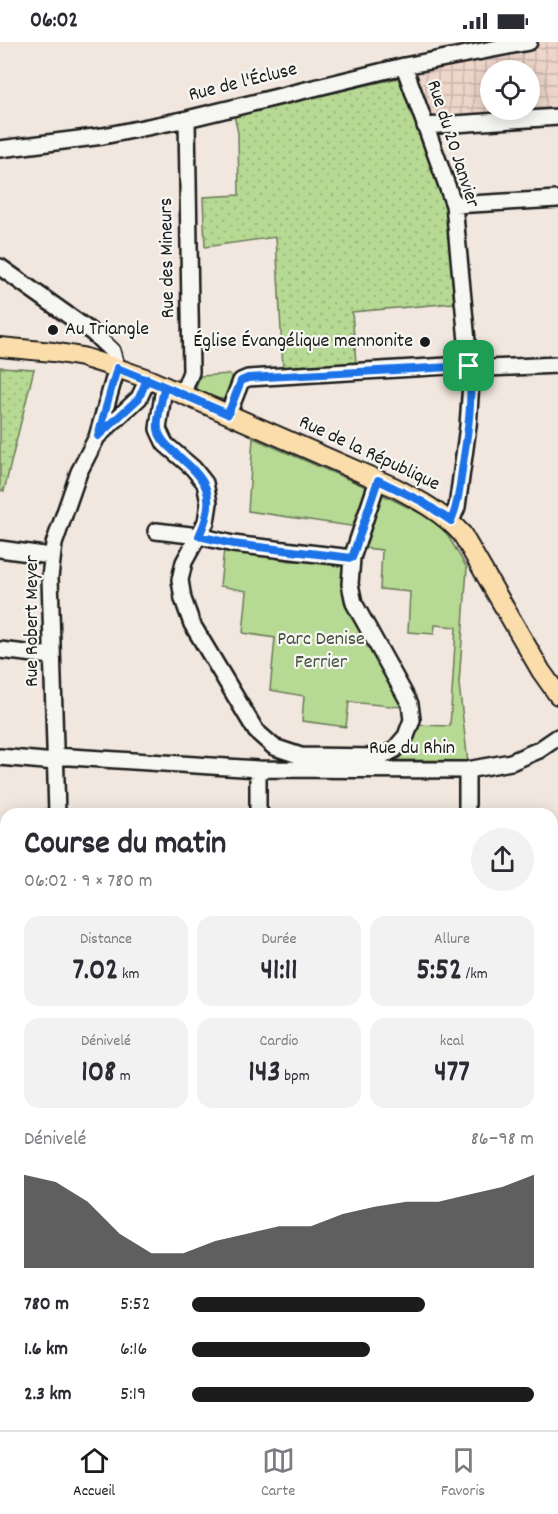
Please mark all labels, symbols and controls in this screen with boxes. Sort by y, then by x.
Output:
text: 06:02 [30,6,78,37]
street label: Rue de l'Écluse [186,56,300,110]
map controls [480,60,540,120]
button: locate [480,60,540,120]
street label: Rue du 20 Janvier [418,77,486,212]
street label: Rue des Mineurs [153,197,183,319]
place label: Au Triangle [65,316,149,344]
marker: Au Triangle [46,323,60,337]
place label: Église Évangélique mennonite [193,328,413,356]
marker: Église Évangélique mennonite [418,335,432,349]
pin [443,340,494,391]
icon: arrive [452,349,485,382]
street label: Rue de la République [294,409,444,499]
street label: Rue Robert Meyer [19,554,47,687]
park label: Parc Denise Ferrier [277,626,365,677]
street label: Rue du Rhin [369,735,455,763]
text: Course du matin [24,822,226,869]
button: share [471,828,534,891]
text: 06:02 · 9 × 780 m [24,868,152,896]
text: Distance [80,928,132,951]
text: Durée [261,928,297,951]
text: Allure [434,928,470,951]
text: 7.02 [72,951,118,994]
text: 41:11 [260,951,298,994]
text: 5:52 [416,951,462,994]
text: km [118,963,140,986]
text: /km [462,963,488,986]
text: Dénivelé [81,1030,131,1053]
text: Cardio [260,1030,298,1053]
text: kcal [440,1030,464,1053]
text: 108 [81,1053,116,1096]
text: 143 [248,1053,281,1096]
text: 477 [434,1053,470,1096]
text: m [116,1065,131,1088]
text: bpm [281,1065,310,1088]
text: Dénivelé [24,1126,86,1154]
text: 86–98 m [471,1126,534,1154]
text: 780 m [24,1291,69,1319]
text: 5:52 [120,1291,151,1319]
text: 1.6 km [24,1336,68,1364]
text: 6:16 [120,1336,147,1364]
text: 2.3 km [24,1381,71,1409]
text: 5:19 [120,1381,146,1409]
tab: Accueil [73,1444,115,1503]
tab: Carte [261,1444,295,1503]
tab: Favoris [441,1444,485,1503]

